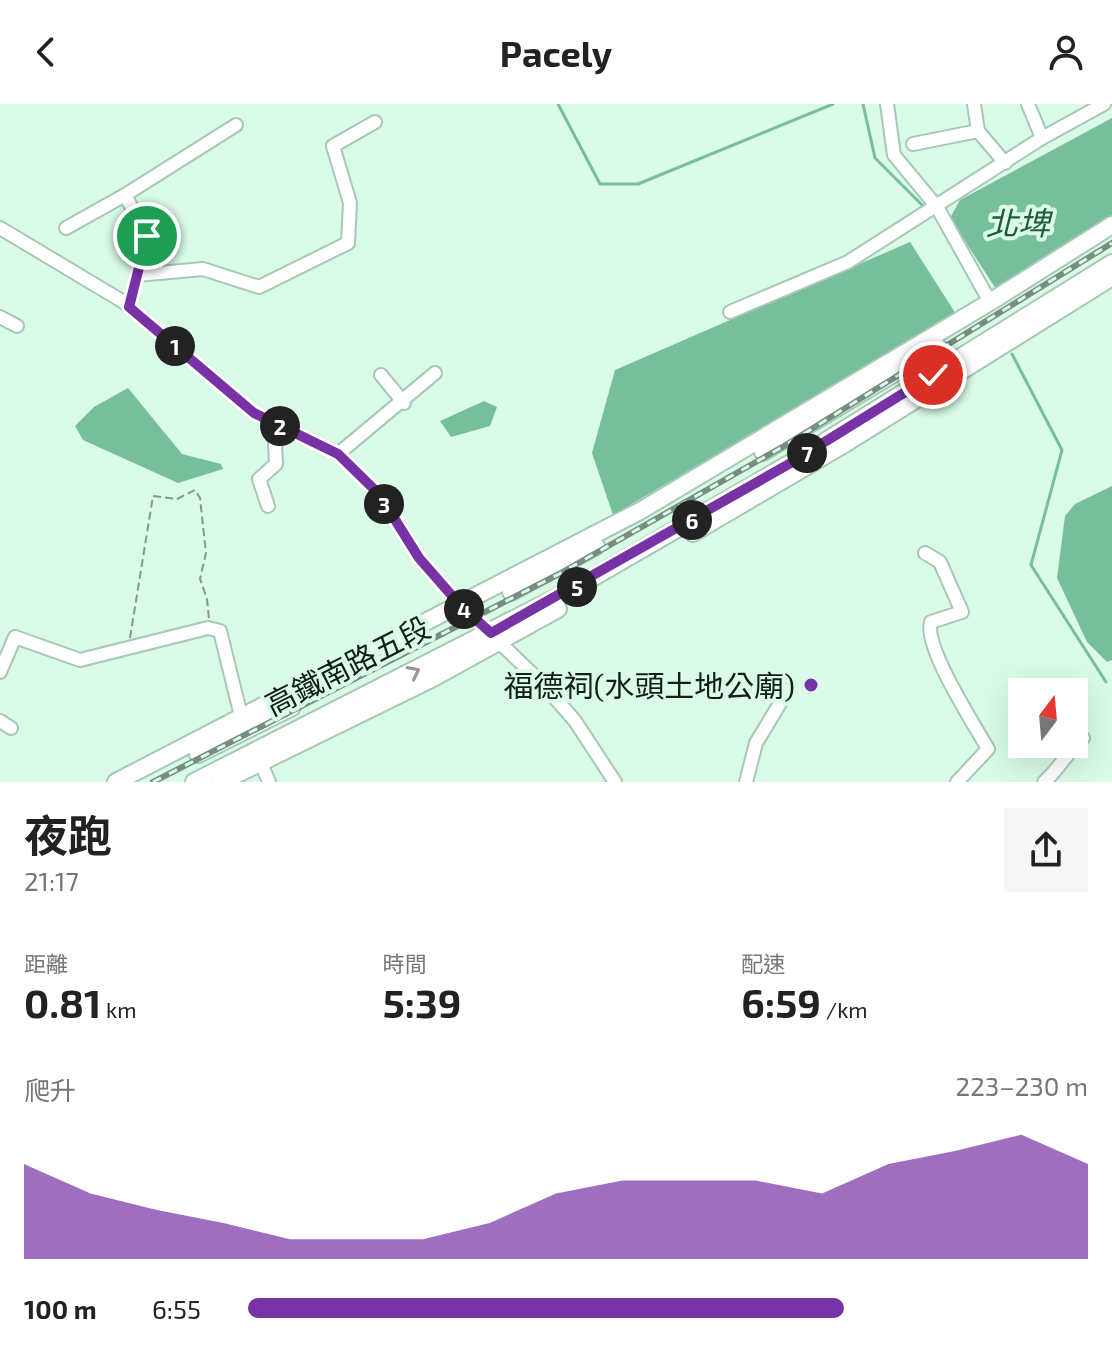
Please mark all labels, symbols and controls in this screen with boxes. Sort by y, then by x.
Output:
icon: back [24,30,68,74]
icon: person [1044,30,1088,74]
text: Pacely [500,31,612,74]
pin [113,202,181,270]
water label: 北埤 [986,203,1054,241]
icon: arrive [125,214,169,258]
pin: 1 [155,326,195,366]
text: 1 [170,333,180,359]
pin [899,341,967,409]
icon: check [911,353,955,397]
pin: 2 [260,406,300,446]
text: 2 [274,413,286,439]
pin: 7 [787,433,827,473]
text: 7 [801,440,813,466]
pin: 3 [364,484,404,524]
text: 3 [378,491,390,517]
pin: 6 [672,500,712,540]
text: 6 [686,507,698,533]
pin: 5 [557,567,597,607]
text: 5 [571,574,583,600]
pin: 4 [444,589,484,629]
text: 4 [457,596,471,622]
street label: 高鐵南路五段 [259,608,435,722]
one-way arrow [406,666,421,681]
place label: 福德祠(水頭土地公廟) [503,667,795,703]
marker: 福德祠(水頭土地公廟) [802,676,820,694]
north arrow [1008,678,1088,758]
map controls [1008,678,1088,758]
text: 夜跑 [24,808,112,861]
button: share [1004,808,1088,892]
text: 21:17 [24,865,79,896]
text: 距離 [24,950,68,976]
text: 時間 [383,950,427,976]
text: 配速 [741,950,785,976]
text: 0.81 [24,978,101,1026]
text: 5:39 [383,978,461,1026]
text: 6:59 [741,978,821,1026]
text: km [101,996,137,1022]
text: /km [821,996,868,1022]
text: 223–230 m [956,1070,1088,1101]
text: 爬升 [24,1074,76,1105]
text: 100 m [24,1293,97,1324]
text: 6:55 [152,1293,201,1324]

